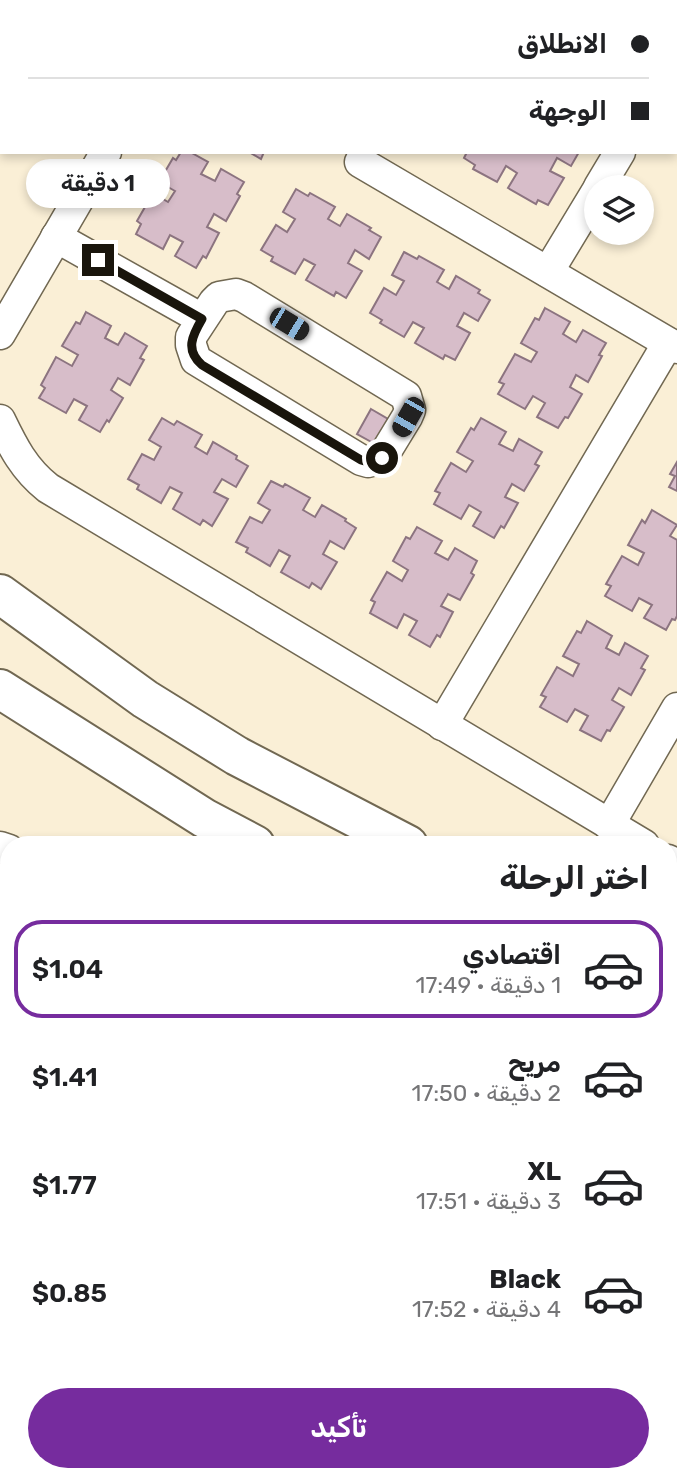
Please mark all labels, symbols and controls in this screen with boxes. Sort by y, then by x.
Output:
text: الانطلاق [517,29,607,60]
text: الوجهة [529,96,607,127]
callout: 1 دقيقة [26,159,170,208]
text: 1 دقيقة [61,169,135,197]
map controls [584,175,654,245]
button: layers [584,175,654,245]
route end [82,244,114,276]
car [266,304,313,344]
car [389,394,428,440]
route start [366,442,398,474]
text: اختر الرحلة [499,859,649,897]
icon: car [582,938,645,1001]
text: اقتصادي [462,940,561,971]
text: $1.04 [32,954,103,985]
text: 1 دقيقة · 17:49 [416,971,561,999]
icon: car [582,1046,645,1109]
text: مريح [508,1048,561,1079]
text: $1.41 [32,1062,98,1093]
text: 2 دقيقة · 17:50 [412,1079,561,1107]
icon: car [582,1154,645,1217]
text: XL [528,1156,561,1187]
text: $1.77 [32,1170,97,1201]
text: 3 دقيقة · 17:51 [416,1187,561,1215]
icon: car [582,1262,645,1325]
text: Black [489,1264,561,1295]
text: $0.85 [32,1278,107,1309]
text: 4 دقيقة · 17:52 [412,1295,561,1323]
button: تأكيد [28,1388,649,1468]

